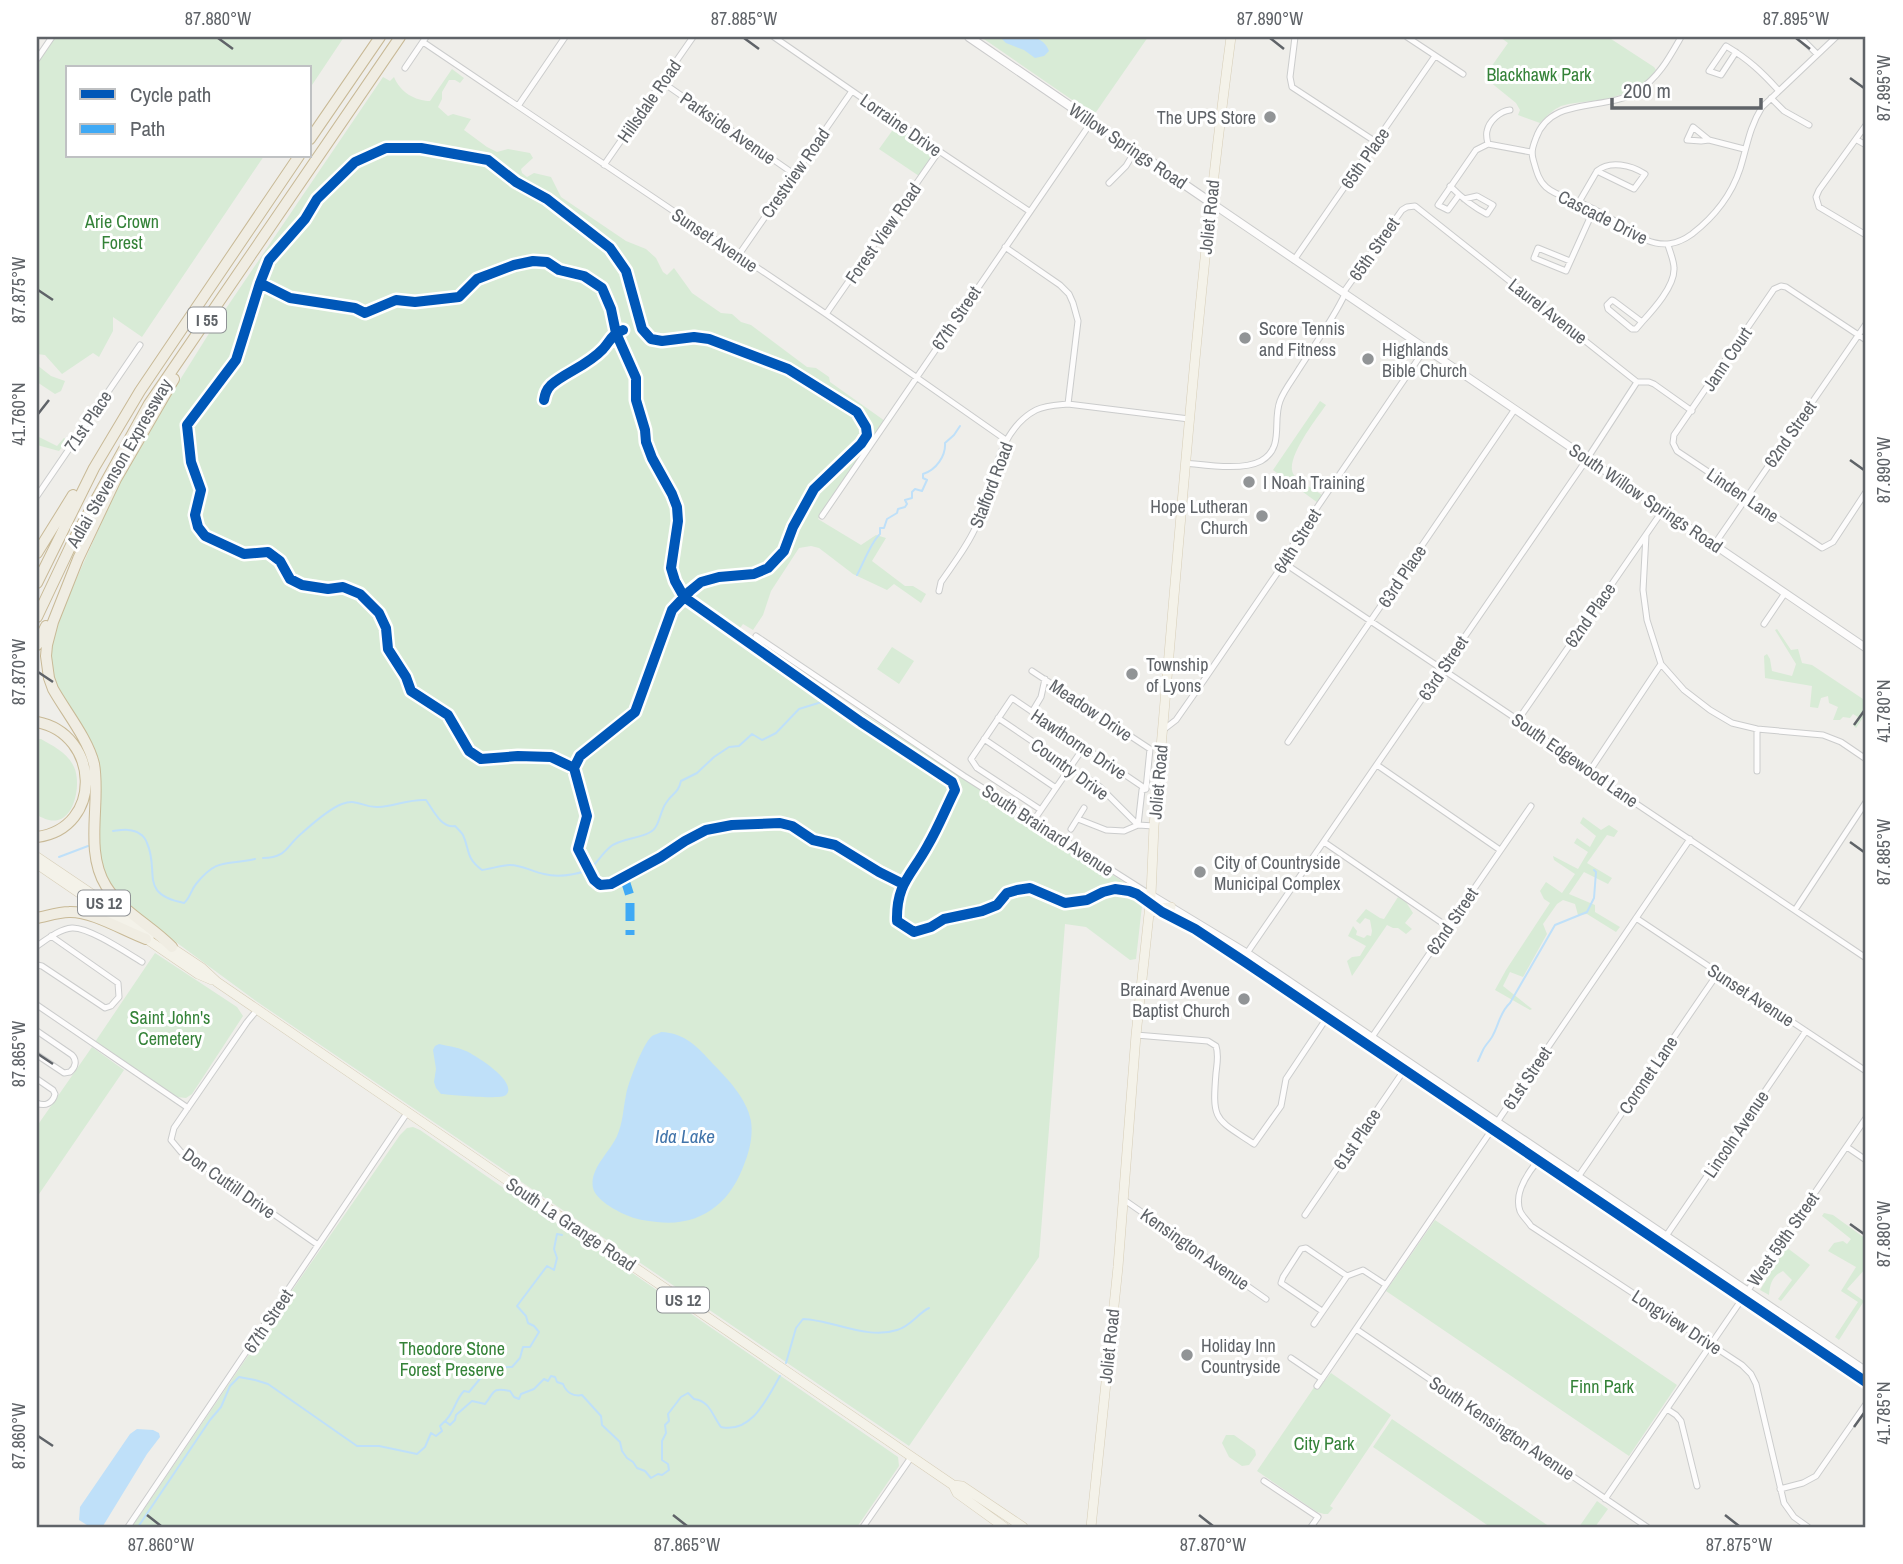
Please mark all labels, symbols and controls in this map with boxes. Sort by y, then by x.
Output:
text: 87.880°W [185,6,251,31]
text: 87.885°W [711,6,777,31]
text: 87.890°W [1237,6,1303,31]
text: 87.895°W [1763,6,1829,31]
street label: Hillsdale Road [611,55,687,147]
text: 87.895°W [1871,55,1896,121]
park label: Blackhawk Park [1487,62,1592,87]
legend [66,66,312,158]
scale bar [1612,66,1761,110]
text: 200 m [1623,76,1671,105]
text: Cycle path [130,80,211,109]
street label: Parkside Avenue [675,86,781,170]
street label: Lorraine Drive [855,88,947,162]
street label: Willow Springs Road [1064,97,1192,195]
place label: The UPS Store [1157,105,1256,130]
marker: The UPS Store [1262,109,1278,125]
text: Path [130,114,165,143]
street label: 65th Place [1335,122,1395,194]
street label: Crestview Road [755,123,835,223]
street label: Forest View Road [839,178,927,288]
street label: Joliet Road [1193,179,1225,255]
street label: Cascade Drive [1554,184,1652,250]
street label: Sunset Avenue [667,202,763,278]
park label: Arie Crown Forest [84,209,159,255]
street label: 65th Street [1343,212,1405,286]
text: 87.875°W [6,257,31,323]
street label: Laurel Avenue [1503,272,1593,350]
street label: 67th Street [925,281,987,355]
road number: I 55 [188,308,226,332]
place label: Score Tennis and Fitness [1259,316,1345,362]
street label: Jann Court [1696,322,1758,396]
marker: Score Tennis and Fitness [1237,330,1253,346]
place label: Highlands Bible Church [1382,337,1467,383]
marker: Highlands Bible Church [1360,351,1376,367]
street label: Adlai Stevenson Expressway [60,373,178,553]
text: 41.760°N [6,383,31,446]
street label: 71st Place [58,385,118,457]
street label: 62nd Street [1758,396,1822,472]
street label: South Willow Springs Road [1564,437,1728,559]
text: 87.890°W [1871,437,1896,503]
street label: Stalford Road [963,438,1019,532]
street label: Linden Lane [1702,462,1784,528]
place label: I Noah Training [1263,470,1366,495]
marker: I Noah Training [1241,474,1257,490]
place label: Hope Lutheran Church [1150,494,1248,540]
street label: 64th Street [1267,504,1327,578]
marker: Hope Lutheran Church [1254,508,1270,524]
street label: 63rd Place [1372,540,1432,612]
street label: 62nd Place [1559,578,1621,652]
street label: 63rd Street [1412,631,1474,705]
text: 87.870°W [6,639,31,705]
place label: Township of Lyons [1146,652,1208,698]
marker: Township of Lyons [1124,666,1140,682]
street label: Meadow Drive [1045,673,1137,747]
text: 41.780°N [1871,680,1896,743]
street label: Hawthorne Drive [1026,703,1132,785]
street label: South Edgewood Lane [1507,707,1643,813]
street label: Country Drive [1026,732,1114,806]
street label: Joliet Road [1142,744,1174,820]
street label: South Brainard Avenue [977,778,1119,882]
text: 87.885°W [1871,819,1896,885]
place label: City of Countryside Municipal Complex [1214,850,1341,896]
marker: City of Countryside Municipal Complex [1192,864,1208,880]
street label: 62nd Street [1420,882,1484,960]
road number: US 12 [78,890,130,916]
street label: Sunset Avenue [1703,958,1799,1032]
place label: Brainard Avenue Baptist Church [1120,977,1230,1023]
marker: Brainard Avenue Baptist Church [1236,991,1252,1007]
park label: Saint John's Cemetery [130,1005,210,1051]
text: 87.865°W [6,1021,31,1087]
street label: Coronet Lane [1613,1031,1683,1119]
street label: 61st Street [1497,1041,1557,1115]
street label: Lincoln Avenue [1697,1085,1775,1183]
street label: 61st Place [1327,1103,1387,1175]
water label: Ida Lake [655,1123,715,1149]
street label: Don Cuttill Drive [177,1142,281,1224]
street label: South La Grange Road [501,1171,641,1277]
street label: West 59th Street [1741,1187,1825,1291]
text: 87.880°W [1871,1201,1896,1267]
street label: Kensington Avenue [1135,1202,1255,1296]
street label: 67th Street [237,1284,299,1358]
street label: Longview Drive [1627,1284,1727,1360]
road number: US 12 [657,1288,709,1312]
street label: Joliet Road [1093,1308,1125,1384]
place label: Holiday Inn Countryside [1201,1333,1281,1379]
park label: Theodore Stone Forest Preserve [399,1336,505,1382]
marker: Holiday Inn Countryside [1179,1347,1195,1363]
street label: South Kensington Avenue [1424,1370,1580,1486]
park label: Finn Park [1570,1374,1635,1399]
text: 41.785°N [1871,1382,1896,1445]
text: 87.860°W [6,1403,31,1469]
park label: City Park [1294,1431,1355,1456]
text: 87.860°W [128,1532,194,1557]
text: 87.865°W [654,1532,720,1557]
text: 87.870°W [1180,1532,1246,1557]
text: 87.875°W [1706,1532,1772,1557]

